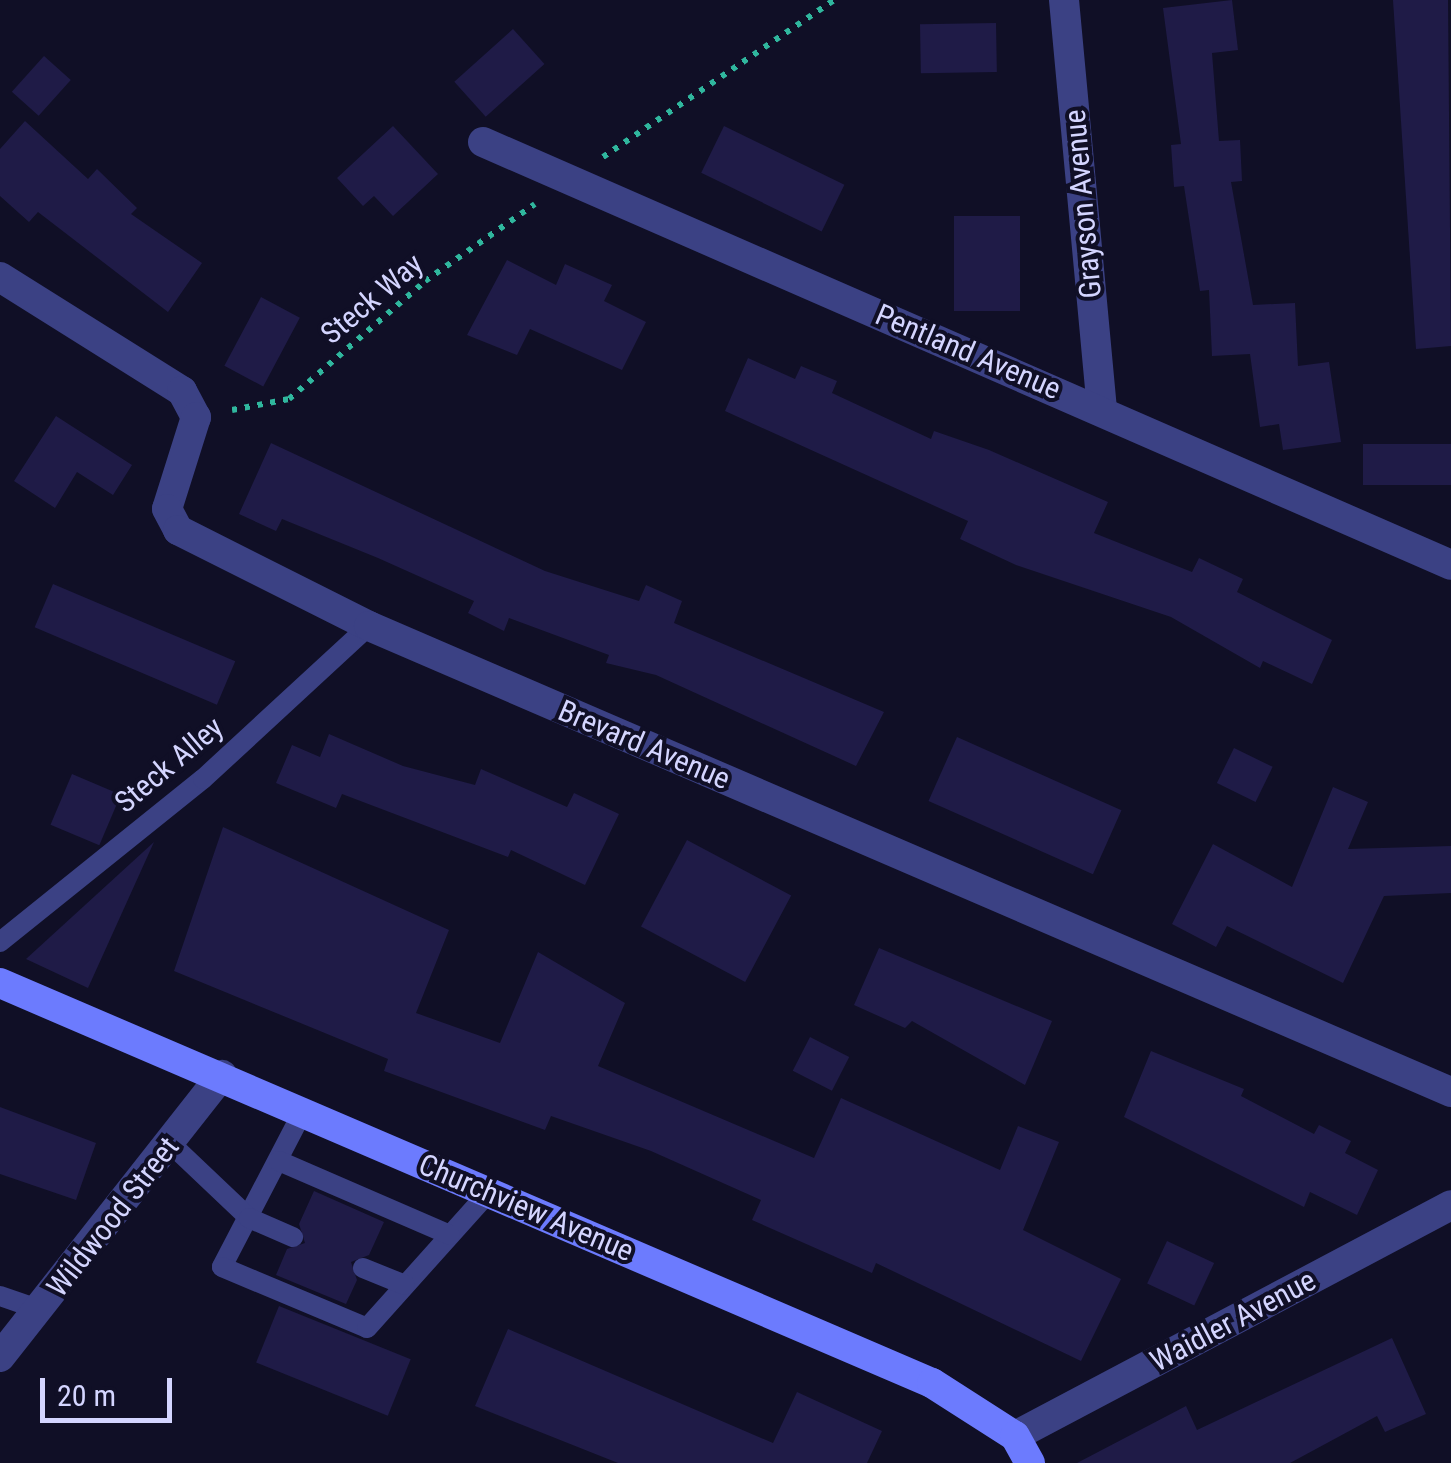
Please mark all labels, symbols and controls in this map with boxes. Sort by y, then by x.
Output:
street label: Grayson Avenue [1057,108,1109,300]
street label: Steck Way [314,246,430,352]
street label: Pentland Avenue [870,297,1066,407]
street label: Brevard Avenue [553,693,735,797]
street label: Steck Alley [108,709,230,821]
street label: Wildwood Street [39,1130,187,1304]
street label: Churchview Avenue [413,1147,639,1269]
street label: Waidler Avenue [1144,1262,1322,1380]
scale bar [45,1358,178,1420]
text: 20 m [57,1378,116,1413]

